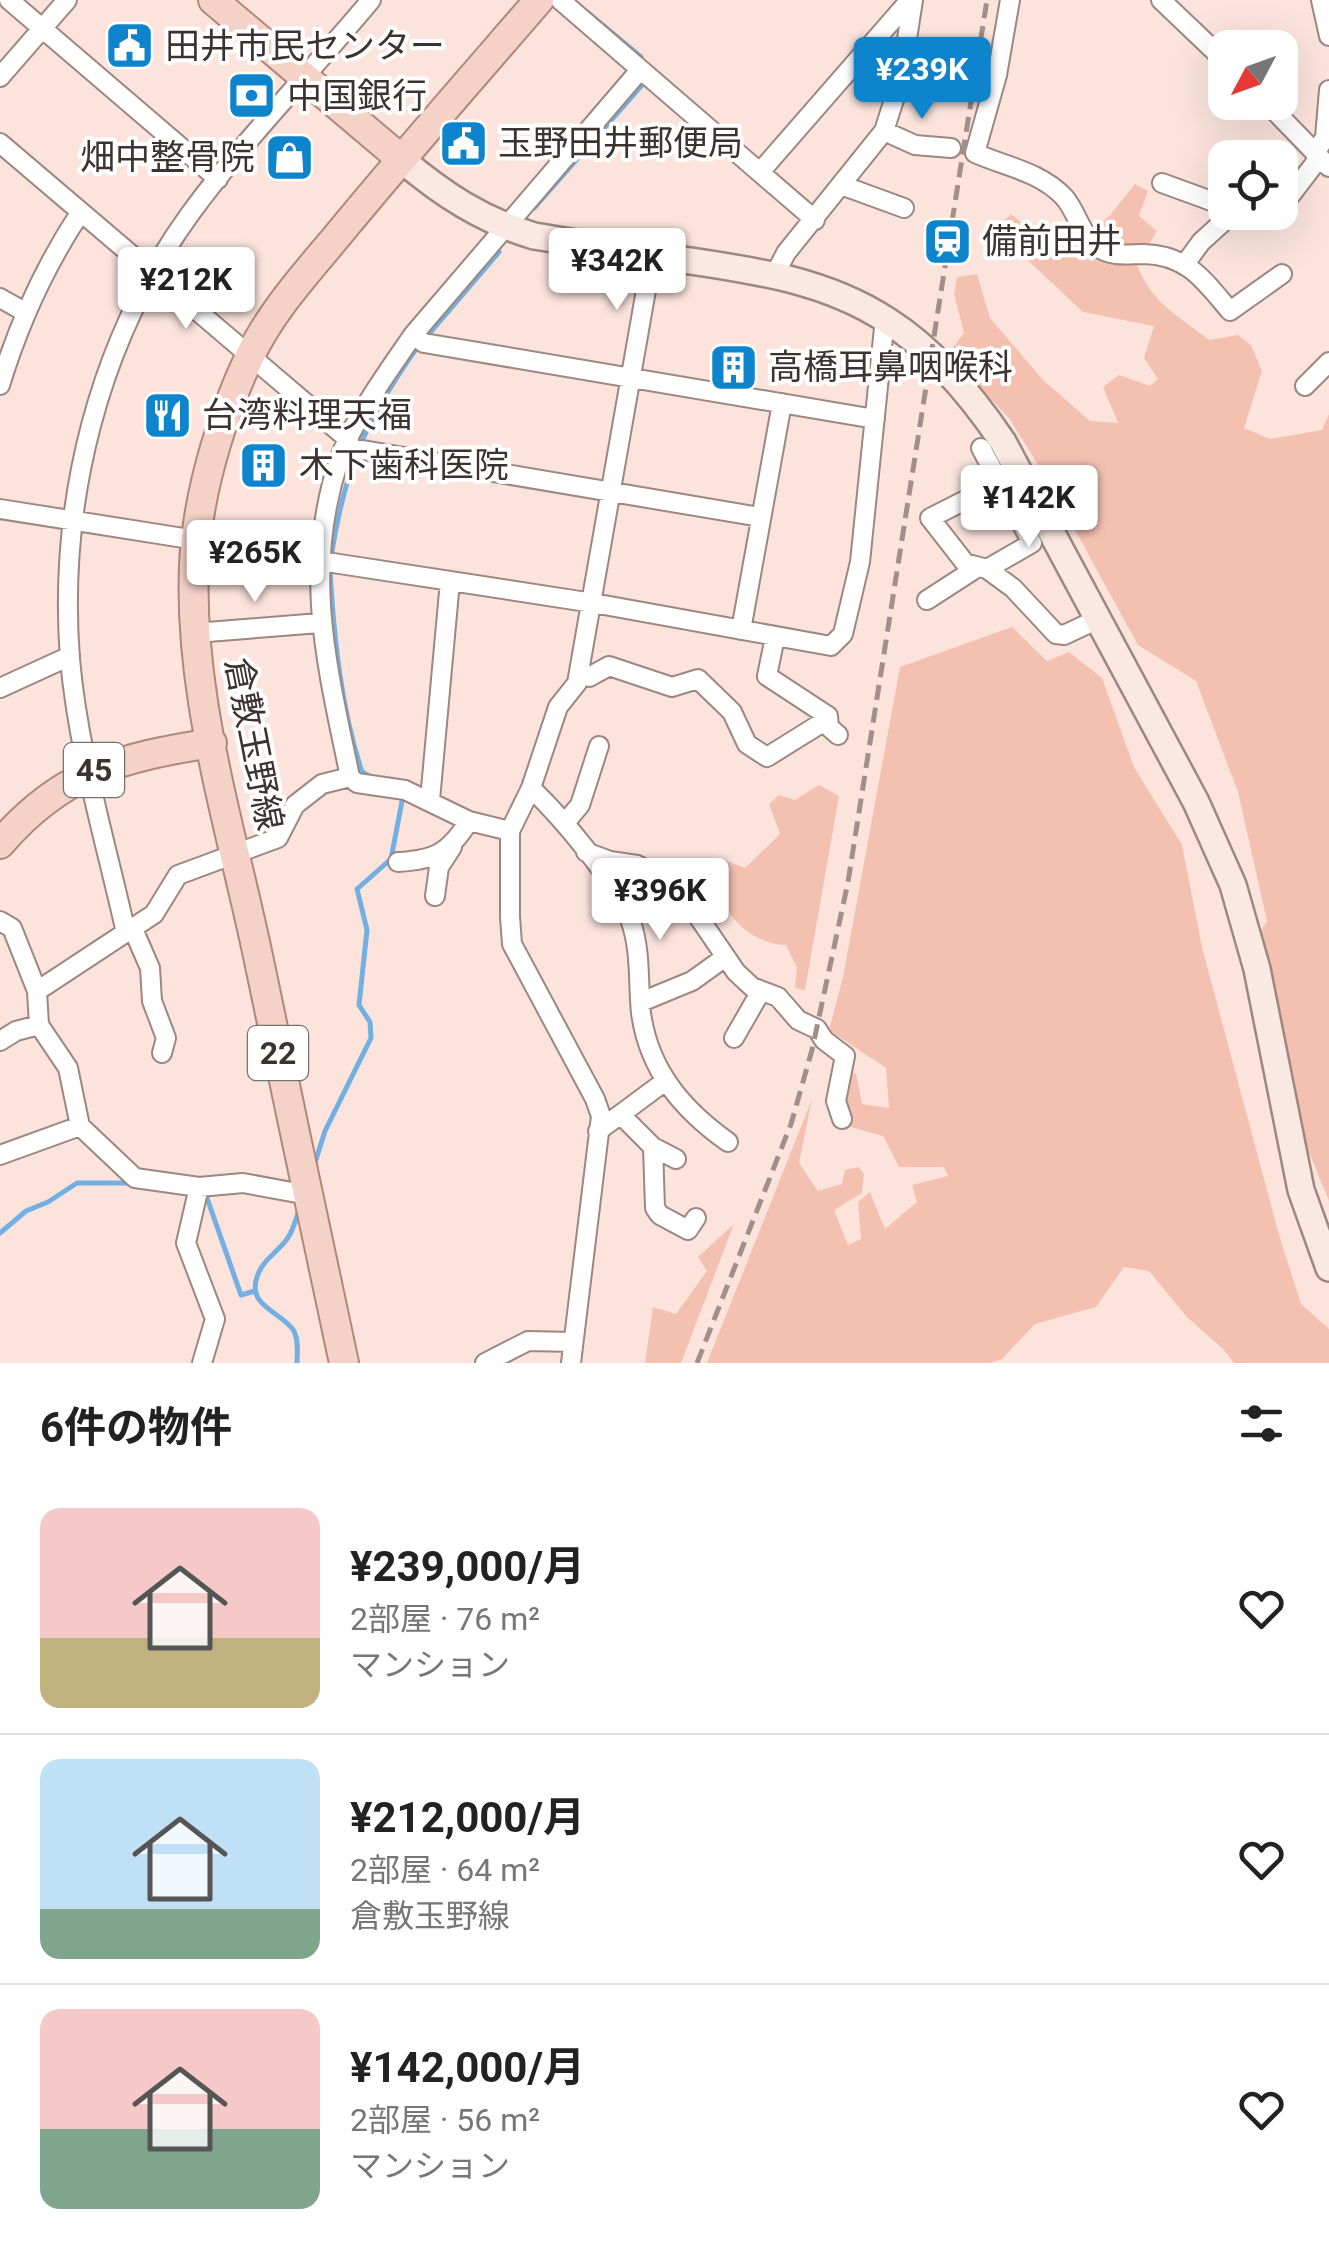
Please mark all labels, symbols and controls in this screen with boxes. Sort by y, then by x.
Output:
public building icon: 田井市民センター [104,20,156,72]
place label: 田井市民センター [165,26,445,67]
north arrow [1208,30,1298,120]
map controls [1208,30,1298,230]
pin: ¥239K [852,37,992,122]
text: ¥239K [876,50,968,88]
bank icon: 中国銀行 [226,70,278,122]
place label: 中国銀行 [287,76,427,117]
public building icon: 玉野田井郵便局 [437,117,489,169]
place label: 玉野田井郵便局 [498,123,743,164]
shop icon: 畑中整骨院 [264,131,316,183]
place label: 畑中整骨院 [80,137,255,178]
button: locate [1208,140,1298,230]
station icon: 備前田井 [921,215,973,267]
place label: 備前田井 [982,221,1122,262]
pin: ¥342K [547,228,687,313]
text: ¥342K [571,241,663,279]
pin: ¥212K [116,247,256,332]
text: ¥212K [140,260,232,298]
building icon: 高橋耳鼻咽喉科 [707,341,759,393]
place label: 高橋耳鼻咽喉科 [768,347,1013,388]
restaurant icon: 台湾料理天福 [141,389,193,441]
place label: 台湾料理天福 [202,395,412,436]
building icon: 木下歯科医院 [238,439,290,491]
place label: 木下歯科医院 [299,445,509,486]
pin: ¥142K [959,465,1099,550]
text: ¥142K [983,478,1075,516]
pin: ¥265K [185,520,325,605]
text: ¥265K [209,533,301,571]
street label: 倉敷玉野線 [217,654,290,834]
road number: 45 [64,743,124,797]
pin: ¥396K [590,858,730,943]
text: ¥396K [614,871,706,909]
road number: 22 [248,1026,308,1080]
icon: filters [1234,1396,1289,1451]
text: 6件の物件 [40,1403,232,1452]
text: ¥239,000/月 [350,1542,585,1591]
icon: home [120,1548,240,1668]
icon: heart [1234,1581,1289,1636]
text: 2部屋 · 76 m² [350,1600,540,1638]
text: マンション [350,1646,510,1684]
text: ¥212,000/月 [350,1793,585,1842]
icon: home [120,1799,240,1919]
icon: heart [1234,1832,1289,1887]
text: 2部屋 · 64 m² [350,1851,540,1889]
text: 倉敷玉野線 [350,1897,510,1935]
text: ¥142,000/月 [350,2043,585,2092]
icon: home [120,2049,240,2169]
icon: heart [1234,2082,1289,2137]
text: 2部屋 · 56 m² [350,2101,540,2139]
text: マンション [350,2147,510,2185]

